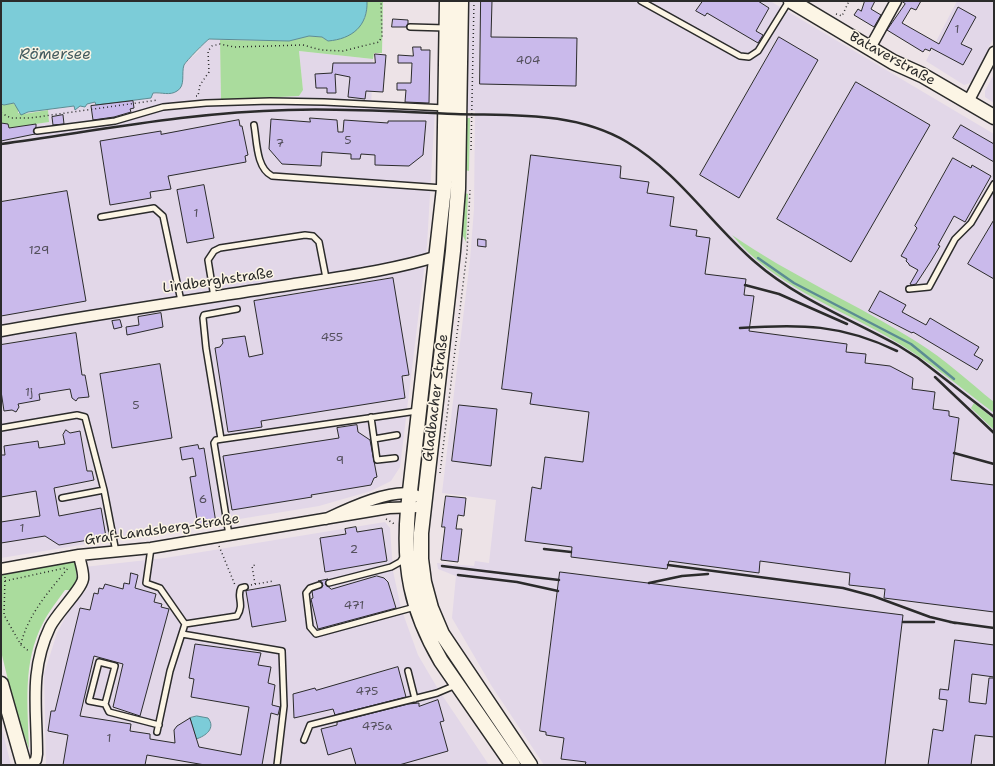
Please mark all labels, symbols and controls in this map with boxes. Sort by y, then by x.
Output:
house number: 1 [954,23,960,37]
street label: Bataverstraße [846,28,938,90]
water label: Römersee [19,46,91,64]
house number: 404 [516,54,540,68]
house number: 5 [344,134,352,148]
house number: 7 [276,137,284,151]
house number: 1 [193,207,199,221]
house number: 129 [29,244,49,258]
street label: Lindberghstraße [162,265,274,297]
house number: 455 [321,331,343,345]
street label: Gladbacher Straße [420,333,452,463]
house number: 1j [25,386,33,400]
house number: 5 [132,399,140,413]
house number: 9 [336,454,344,468]
house number: 6 [199,493,207,507]
street label: Graf-Landsberg-Straße [84,511,240,549]
house number: 1 [19,522,25,536]
house number: 2 [350,543,358,557]
house number: 471 [344,599,364,613]
house number: 475 [356,685,378,699]
house number: 475a [362,720,392,734]
house number: 1 [106,732,112,746]

